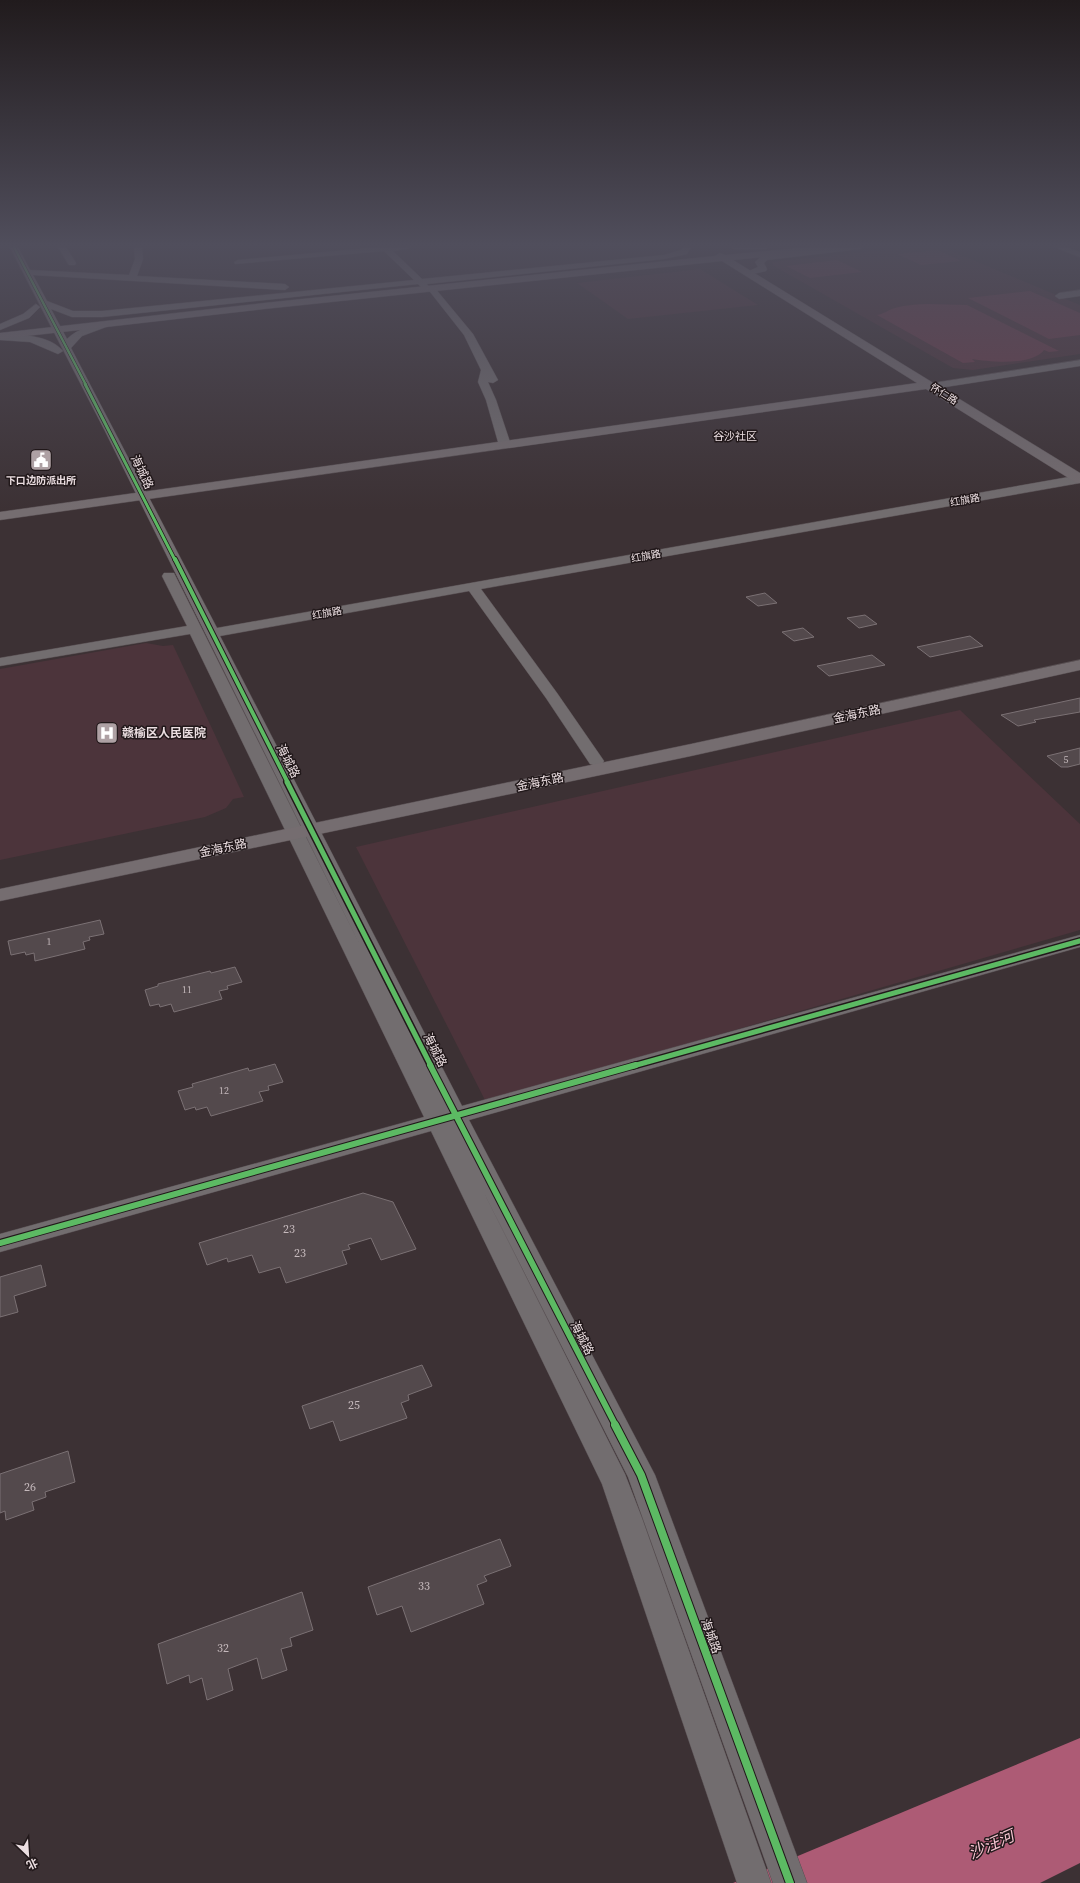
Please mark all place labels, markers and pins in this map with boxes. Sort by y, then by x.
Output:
public building icon: 下口边防派出所 [28,447,54,473]
place label: 下口边防派出所 [6,474,76,487]
hospital icon: 赣榆区人民医院 [94,720,120,746]
place label: 赣榆区人民医院 [122,725,206,741]

